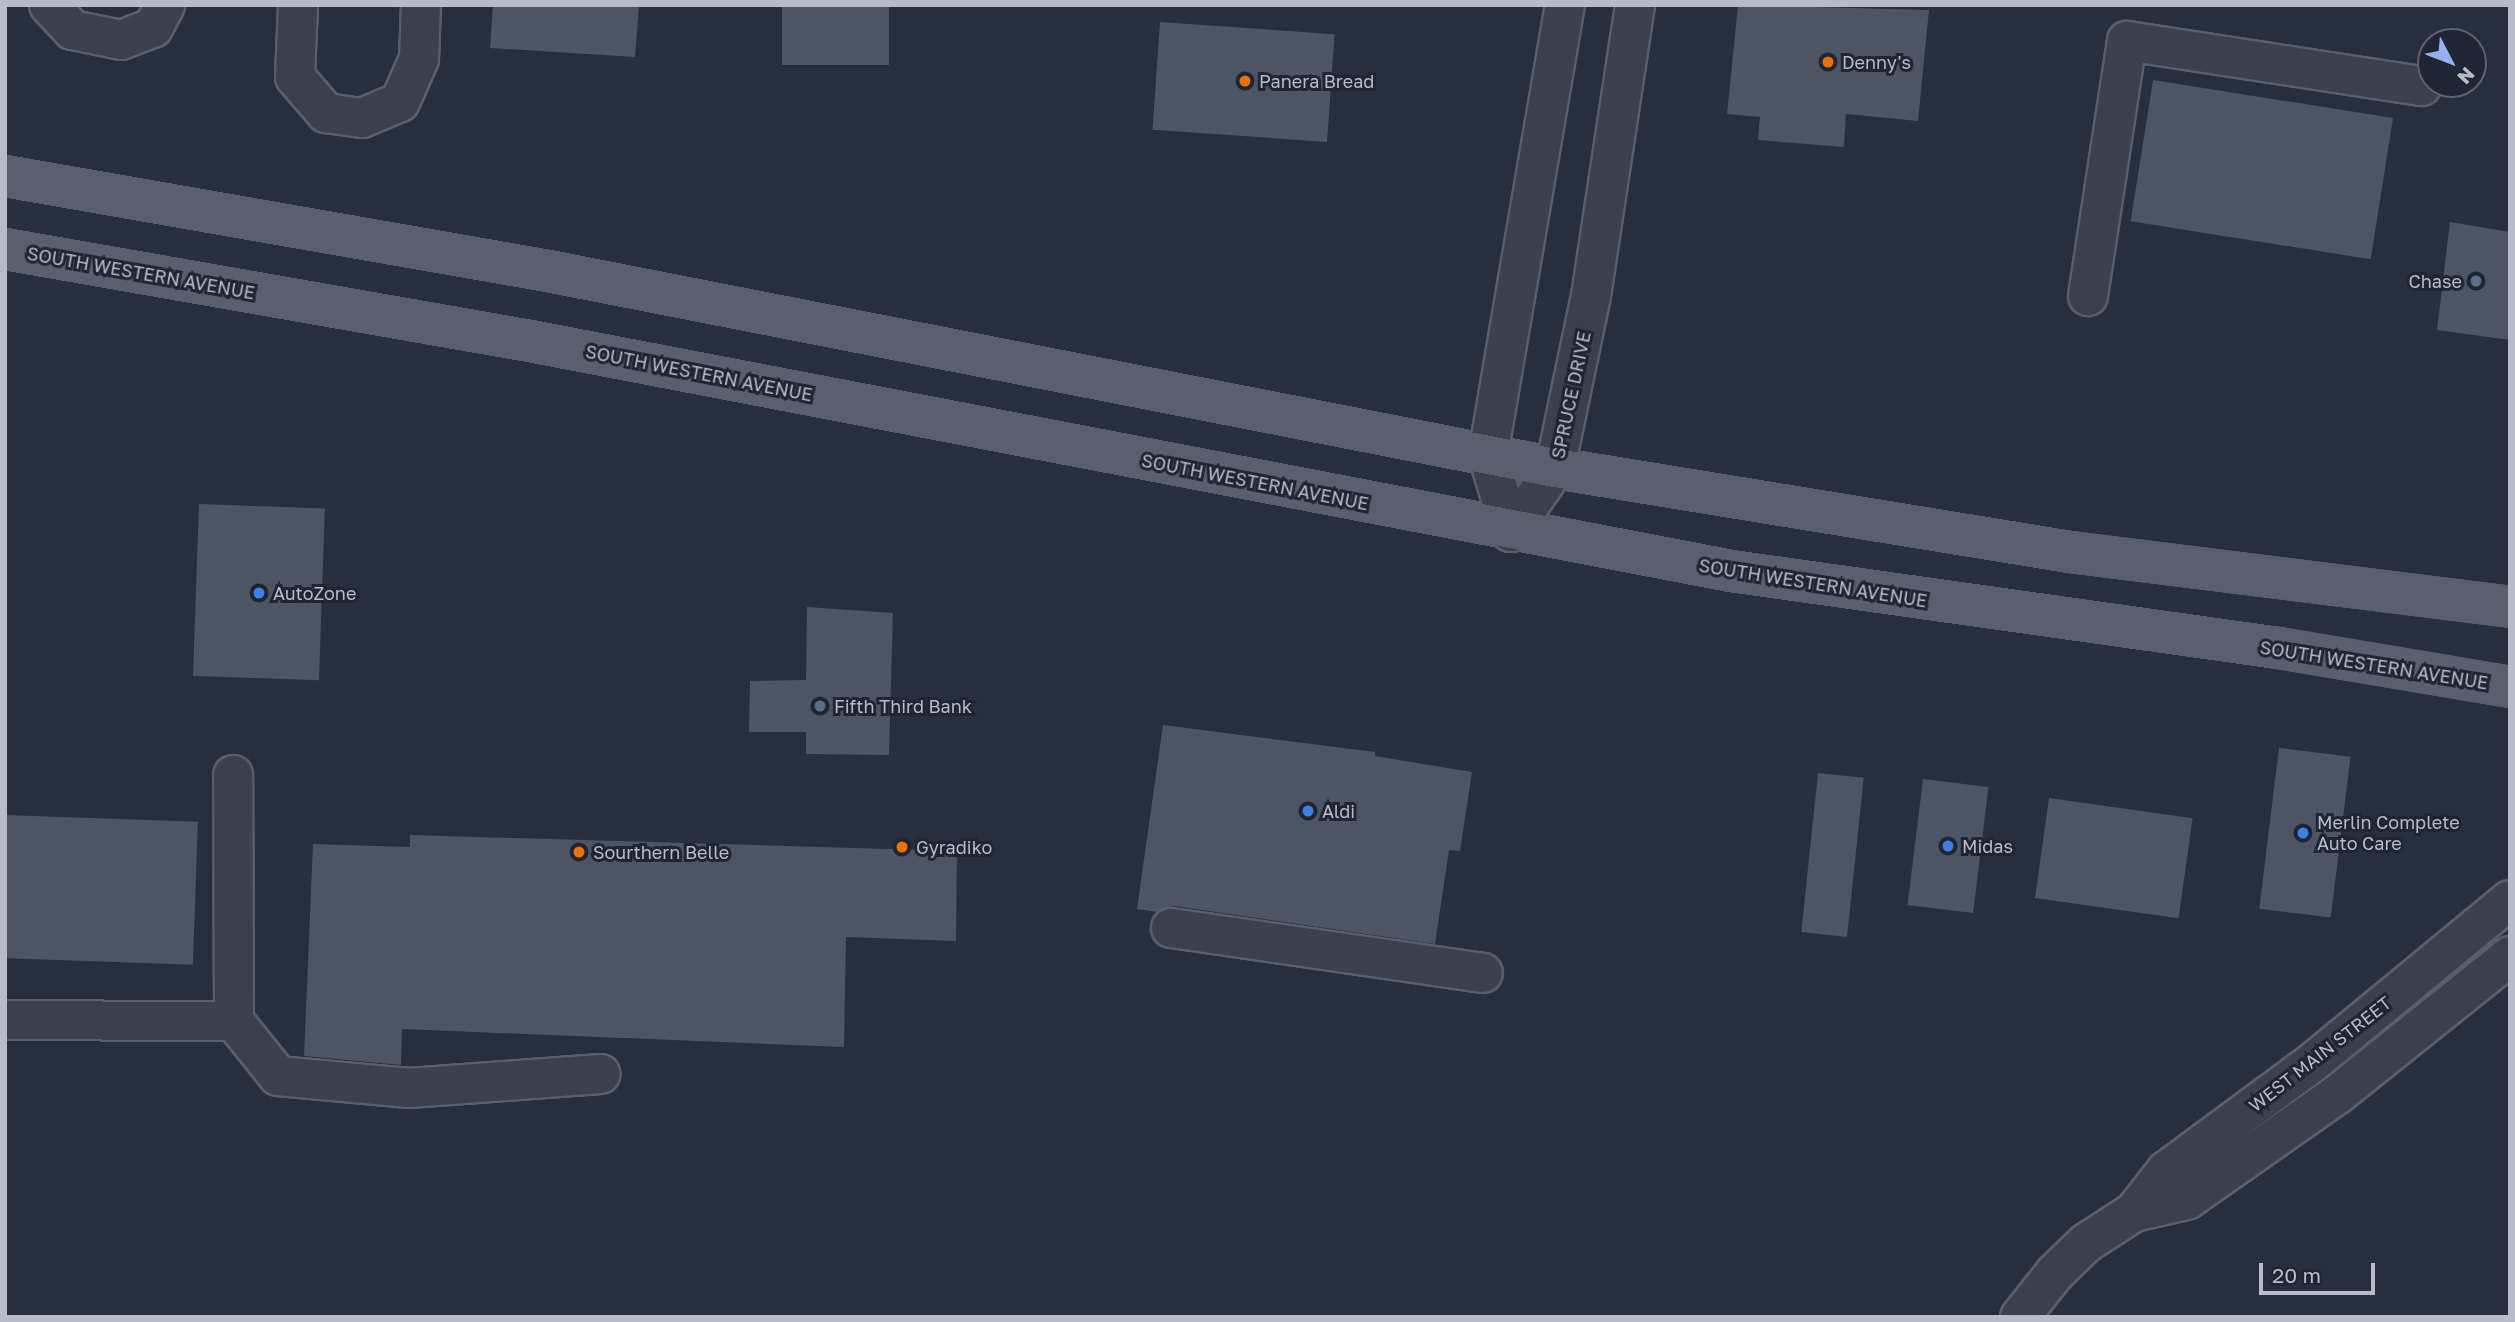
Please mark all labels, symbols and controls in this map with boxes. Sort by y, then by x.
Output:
north arrow [2417,28,2487,98]
place label: Denny's [1842,51,1911,73]
marker: Denny's [1820,54,1836,70]
text: N [2453,63,2480,89]
place label: Panera Bread [1259,70,1374,92]
marker: Panera Bread [1237,73,1253,89]
street label: SOUTH WESTERN AVENUE [25,242,257,304]
place label: Chase [2409,270,2462,292]
marker: Chase [2468,273,2484,289]
street label: SPRUCE DRIVE [1547,329,1595,461]
street label: SOUTH WESTERN AVENUE [584,340,814,406]
street label: SOUTH WESTERN AVENUE [1140,449,1370,515]
street label: SOUTH WESTERN AVENUE [1697,554,1929,612]
place label: AutoZone [273,582,356,604]
marker: AutoZone [251,585,267,601]
street label: SOUTH WESTERN AVENUE [2258,636,2490,694]
place label: Fifth Third Bank [834,695,972,717]
marker: Fifth Third Bank [812,698,828,714]
place label: Aldi [1322,800,1355,822]
marker: Aldi [1300,803,1316,819]
place label: Merlin Complete Auto Care [2317,812,2460,854]
marker: Merlin Complete Auto Care [2295,825,2311,841]
place label: Midas [1962,835,2013,857]
place label: Gyradiko [916,836,992,858]
marker: Midas [1940,838,1956,854]
marker: Gyradiko [894,839,910,855]
place label: Sourthern Belle [593,841,729,863]
marker: Sourthern Belle [571,844,587,860]
street label: WEST MAIN STREET [2245,992,2395,1116]
scale bar [2263,1248,2378,1292]
text: 20 m [2272,1262,2321,1288]

